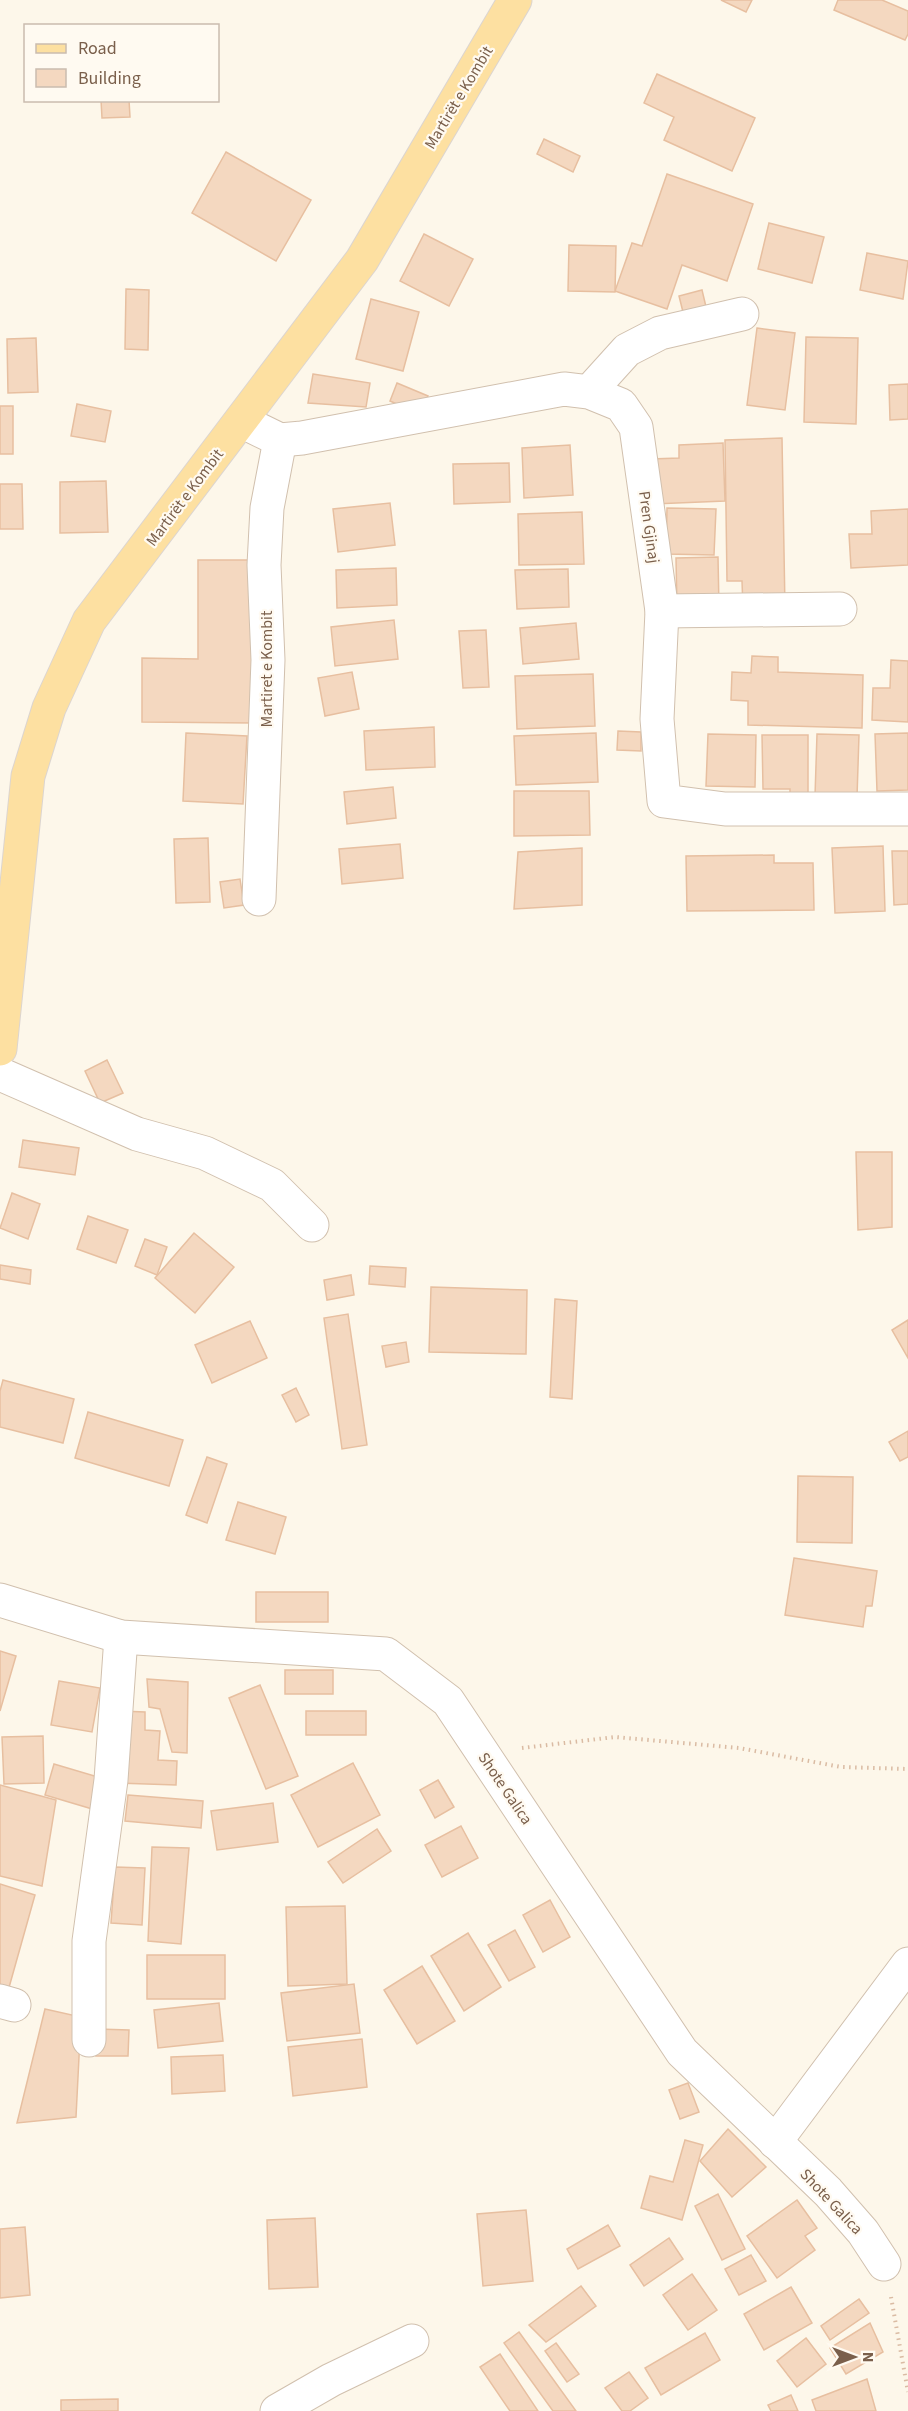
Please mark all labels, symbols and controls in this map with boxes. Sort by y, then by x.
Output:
legend [24,24,219,102]
text: Road [78,36,117,61]
street label: Martirët e Kombit [419,41,499,153]
text: Building [78,66,141,91]
street label: Martirët e Kombit [141,444,229,551]
street label: Pren Gjinaj [633,490,665,565]
street label: Martiret e Kombit [256,610,278,727]
street label: Shote Galica [473,1748,538,1829]
street label: Shote Galica [795,2164,868,2240]
north arrow [824,2327,884,2387]
text: N [857,2352,879,2362]

